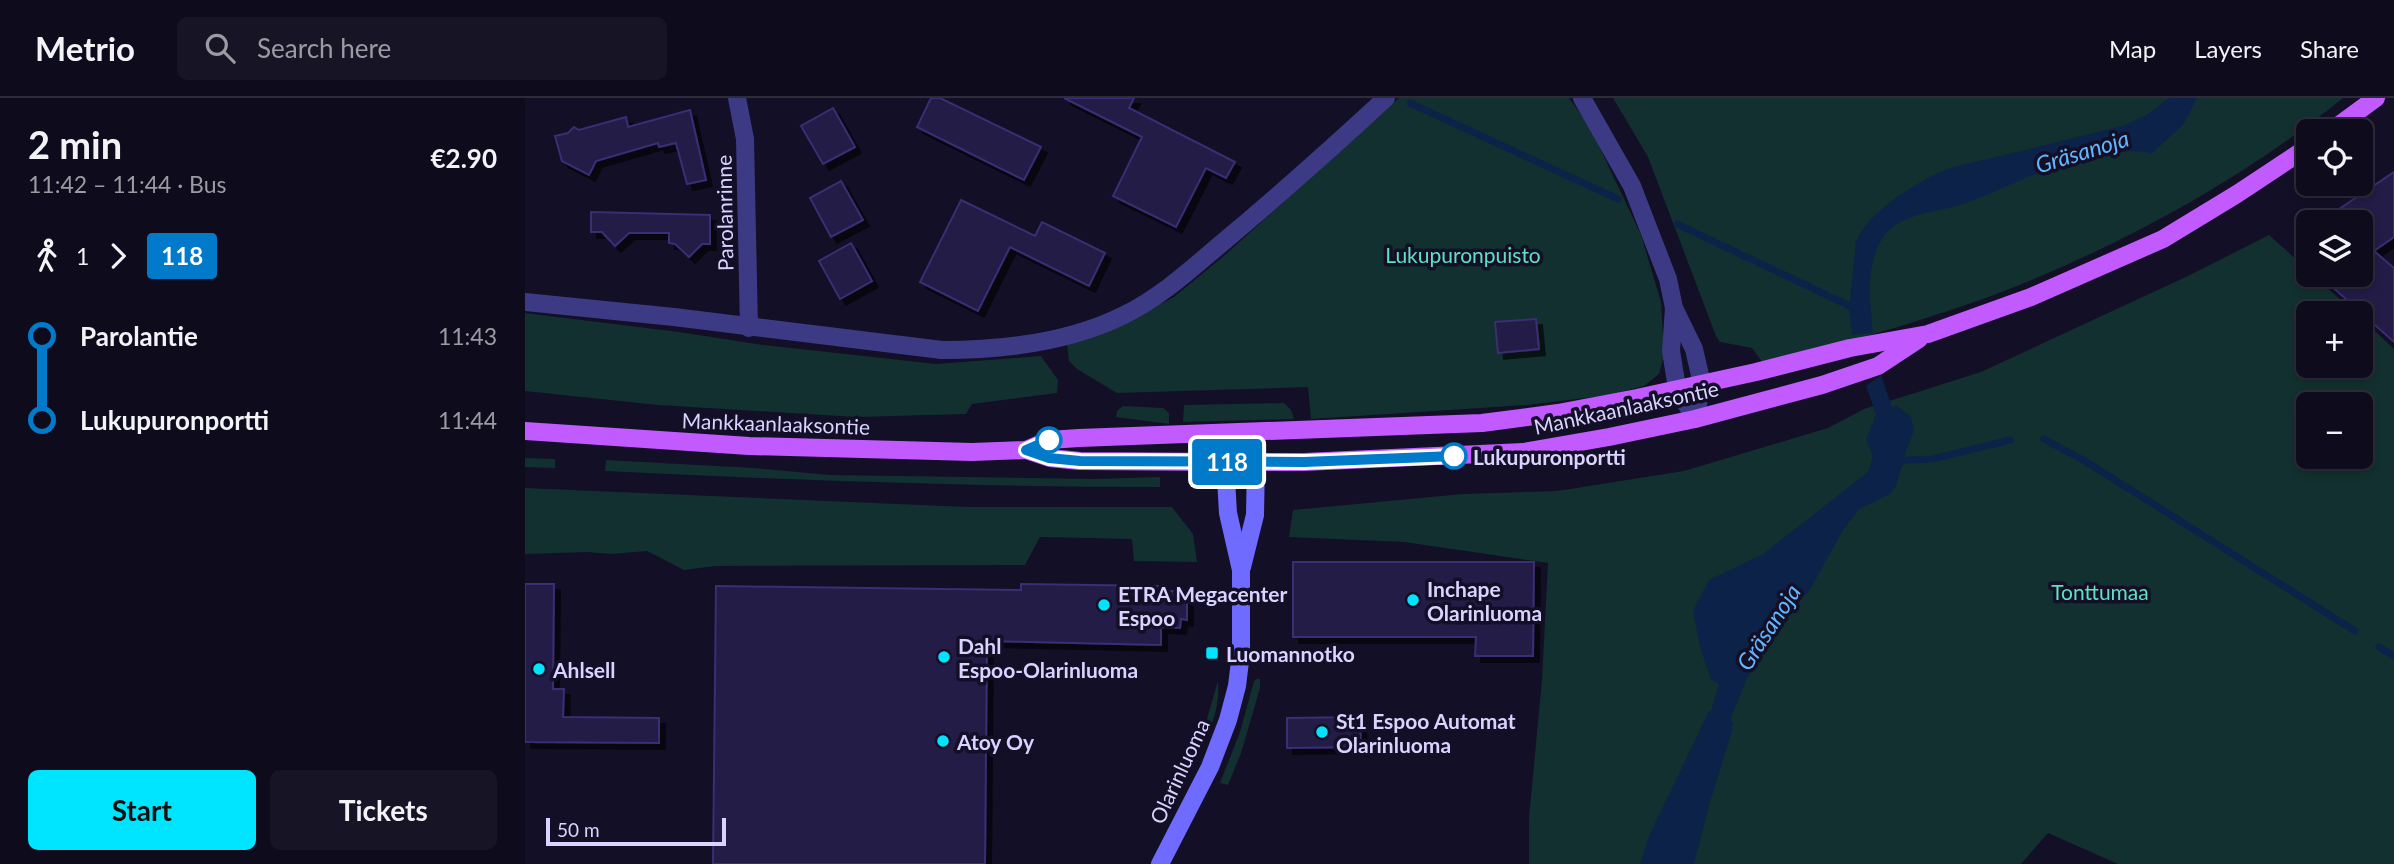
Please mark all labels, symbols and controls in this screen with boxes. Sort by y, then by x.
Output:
search box [177,17,667,80]
text: Metrio [35,28,135,68]
icon: search [201,29,239,67]
text: Search here [257,32,391,64]
text: Map [2109,34,2156,63]
text: Layers [2194,34,2262,63]
text: Share [2300,34,2359,63]
map controls [2296,119,2373,469]
button: locate [2296,119,2373,196]
text: 2 min [28,121,122,167]
water label: Gräsanoja [2032,123,2132,179]
text: €2.90 [431,142,497,174]
street label: Parolanrinne [710,155,738,271]
text: 11:42 – 11:44 · Bus [28,170,227,198]
button: layers [2296,210,2373,287]
icon: walk [28,237,66,275]
icon: forward [99,237,137,275]
text: 118 [161,241,203,270]
text: 1 [76,242,89,270]
park label: Lukupuronpuisto [1385,242,1541,267]
button: + [2296,301,2373,378]
text: Parolantie [80,320,198,352]
text: 11:43 [438,322,497,350]
street label: Mankkaanlaaksontie [1531,375,1721,439]
button: − [2296,392,2373,469]
text: Lukupuronportti [80,404,269,436]
text: 11:44 [438,406,497,434]
street label: Mankkaanlaaksontie [681,407,871,439]
unlabelled marker [1036,427,1062,453]
line badge: 118 [1187,439,1267,485]
marker: Lukupuronportti [1441,443,1467,469]
place label: Lukupuronportti [1473,444,1626,469]
text: 118 [1206,447,1248,476]
place label: Inchape Olarinluoma [1427,576,1542,625]
water label: Gräsanoja [1730,579,1806,675]
park label: Tonttumaa [2051,579,2149,604]
place label: ETRA Megacenter Espoo [1118,581,1287,630]
marker: Inchape Olarinluoma [1405,592,1421,608]
marker: ETRA Megacenter Espoo [1096,597,1112,613]
place label: Dahl Espoo-Olarinluoma [958,633,1138,682]
place label: Luomannotko [1226,641,1355,666]
marker: Luomannotko [1204,645,1220,661]
marker: Dahl Espoo-Olarinluoma [936,649,952,665]
place label: Ahlsell [552,657,616,682]
marker: Ahlsell [531,661,547,677]
place label: St1 Espoo Automat Olarinluoma [1336,708,1516,757]
street label: Olarinluoma [1144,715,1214,827]
marker: St1 Espoo Automat Olarinluoma [1314,724,1330,740]
place label: Atoy Oy [956,729,1035,754]
marker: Atoy Oy [935,733,951,749]
button: Start [28,770,256,850]
button: Tickets [270,770,497,850]
scale bar [546,815,726,847]
text: 50 m [557,818,600,841]

